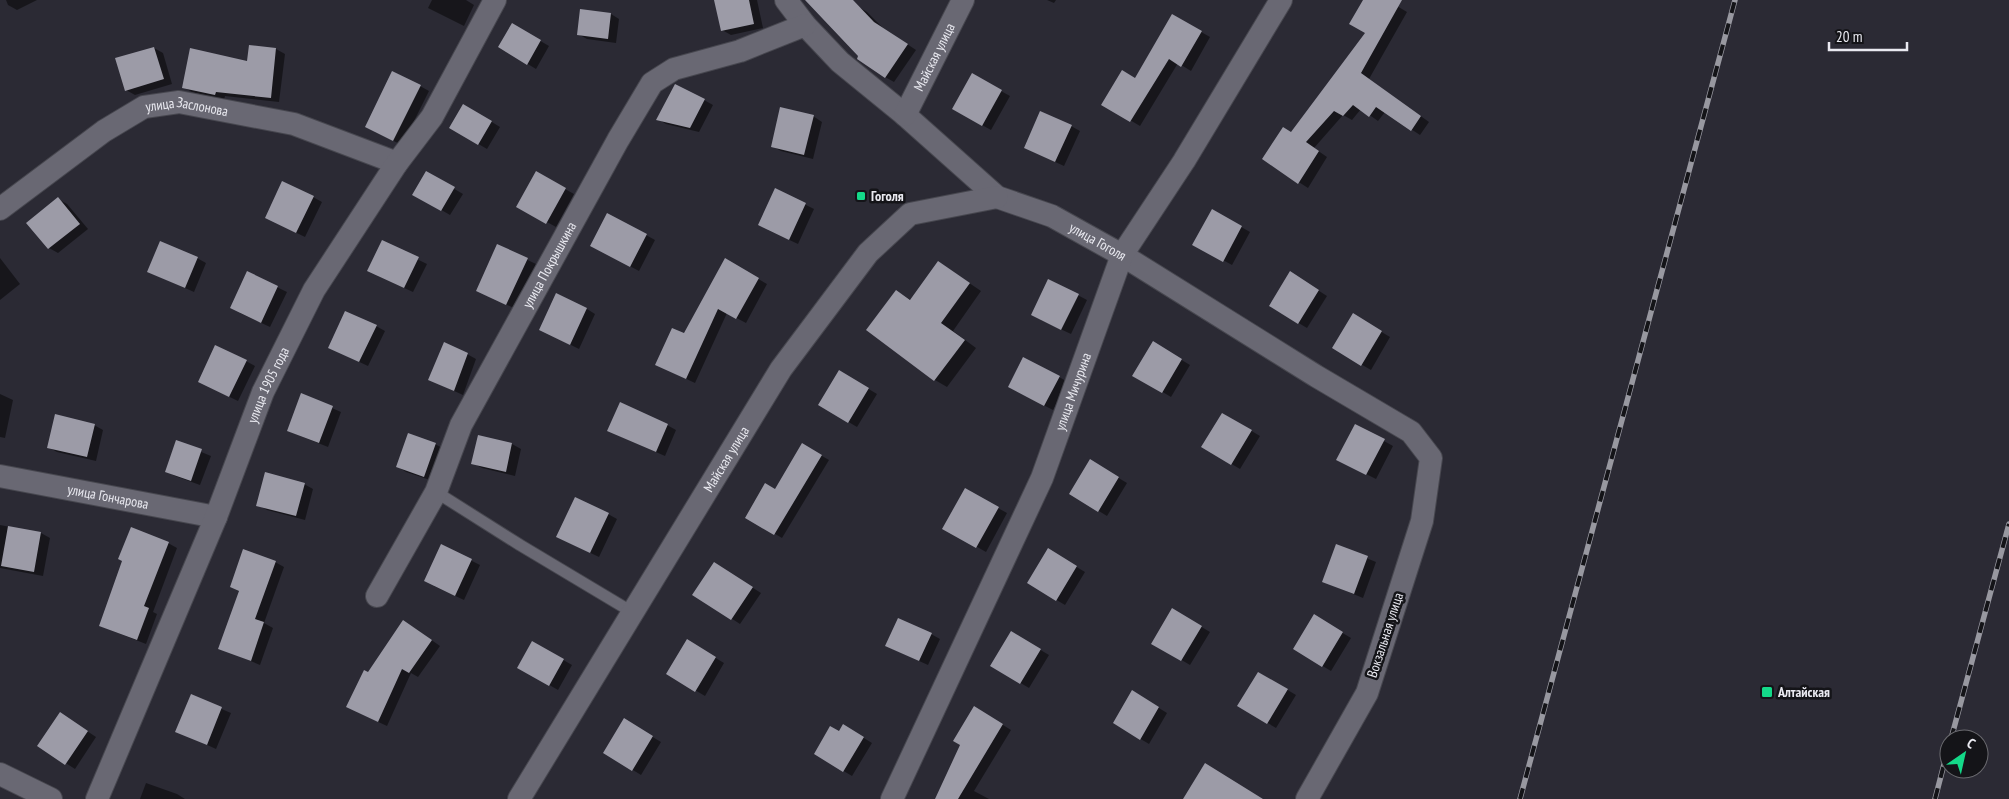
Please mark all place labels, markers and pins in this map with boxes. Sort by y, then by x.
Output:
place label: Гоголя [871,187,904,205]
marker: Гоголя [855,190,867,202]
place label: Алтайская [1777,683,1830,701]
marker: Алтайская [1760,685,1774,699]

